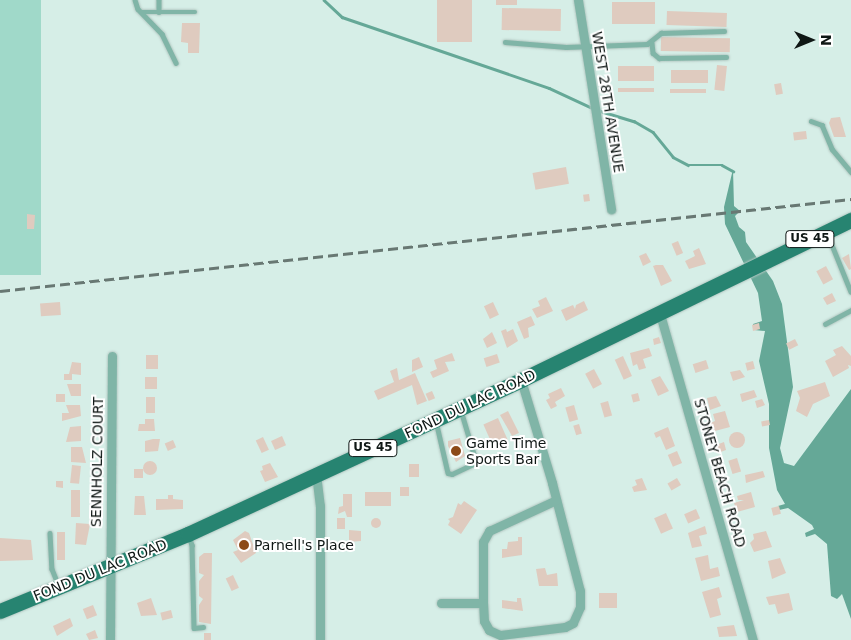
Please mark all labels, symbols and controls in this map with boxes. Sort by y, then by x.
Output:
north arrow [786,15,836,65]
street label: WEST 28TH AVENUE [589,30,627,174]
text: N [818,34,834,46]
road number: US 45 [785,230,835,248]
street label: FOND DU LAC ROAD [402,366,538,442]
street label: SENNHOLZ COURT [87,397,107,527]
street label: STONEY BEACH ROAD [691,397,749,549]
place label: Game Time Sports Bar [466,435,546,468]
road number: US 45 [348,438,398,458]
marker: Game Time Sports Bar [450,445,462,457]
street label: FOND DU LAC ROAD [31,535,169,605]
place label: Parnell's Place [254,537,354,553]
marker: Parnell's Place [238,539,250,551]

